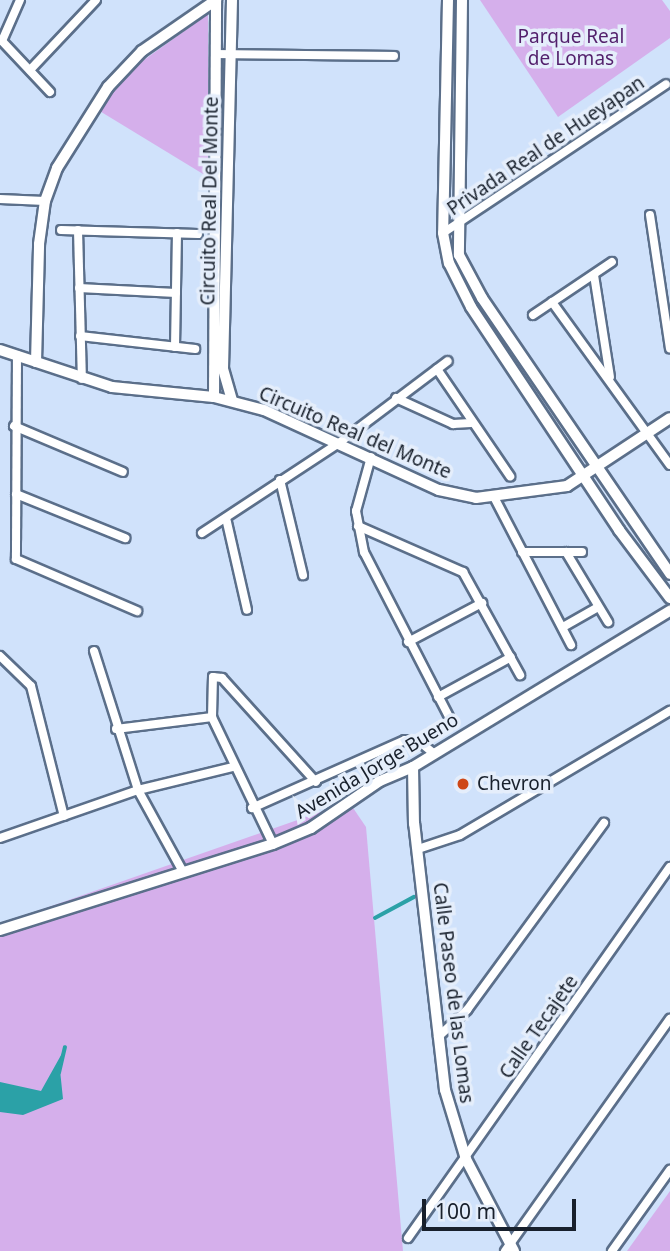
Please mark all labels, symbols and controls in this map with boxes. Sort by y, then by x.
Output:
park label: Parque Real de Lomas [518,26,624,70]
street label: Privada Real de Hueyapan [443,71,649,221]
street label: Circuito Real Del Monte [197,96,223,306]
street label: Circuito Real del Monte [255,382,455,484]
street label: Avenida Jorge Bueno [291,708,463,824]
place label: Chevron [477,773,551,795]
marker: Chevron [455,776,471,792]
street label: Calle Paseo de las Lomas [428,881,478,1105]
street label: Calle Tecajete [495,971,583,1083]
scale bar [425,1184,579,1228]
text: 100 m [435,1197,496,1225]

